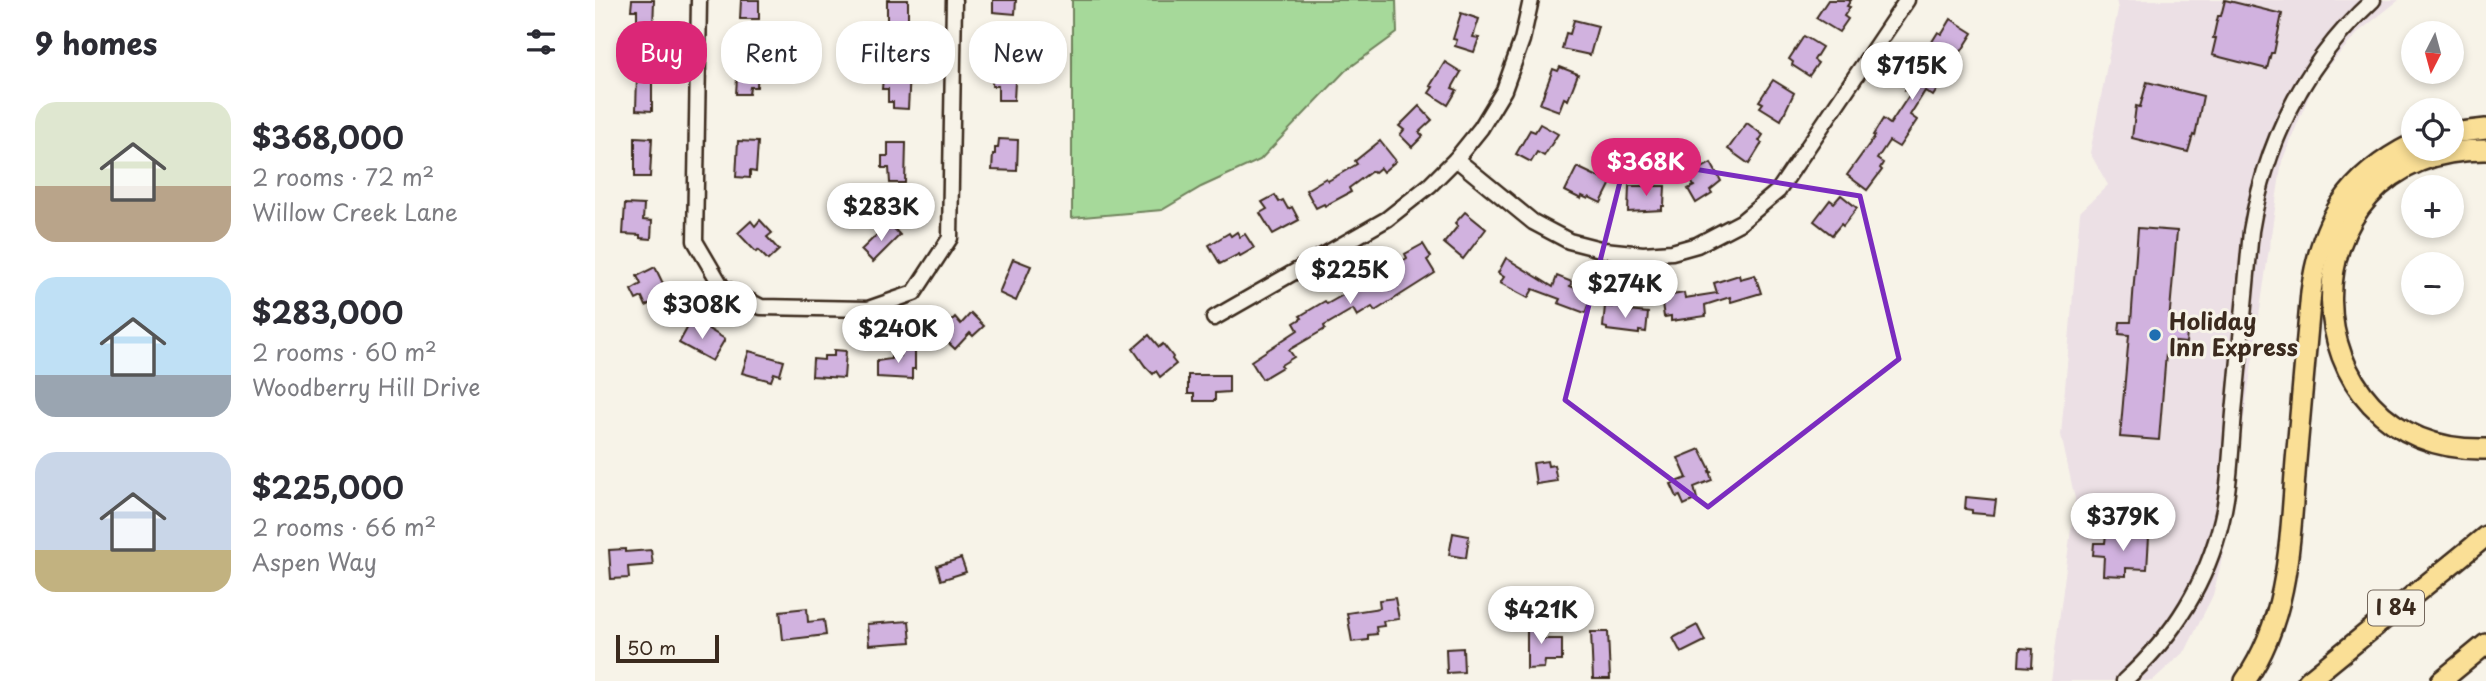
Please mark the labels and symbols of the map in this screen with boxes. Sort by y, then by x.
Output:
north arrow [2401,21,2464,84]
pin: $715K [1863,42,1961,102]
pin: $368K [1597,138,1695,198]
pin: $283K [832,184,930,243]
pin: $225K [1301,246,1399,306]
pin: $274K [1576,260,1674,320]
pin: $308K [653,282,751,341]
place label: Holiday Inn Express [2169,303,2298,364]
pin: $240K [849,306,947,365]
marker: Holiday Inn Express [2147,327,2163,343]
pin: $379K [2074,494,2172,553]
pin: $421K [1492,586,1590,646]
road number: I 84 [2368,590,2424,626]
scale bar [616,632,719,664]

